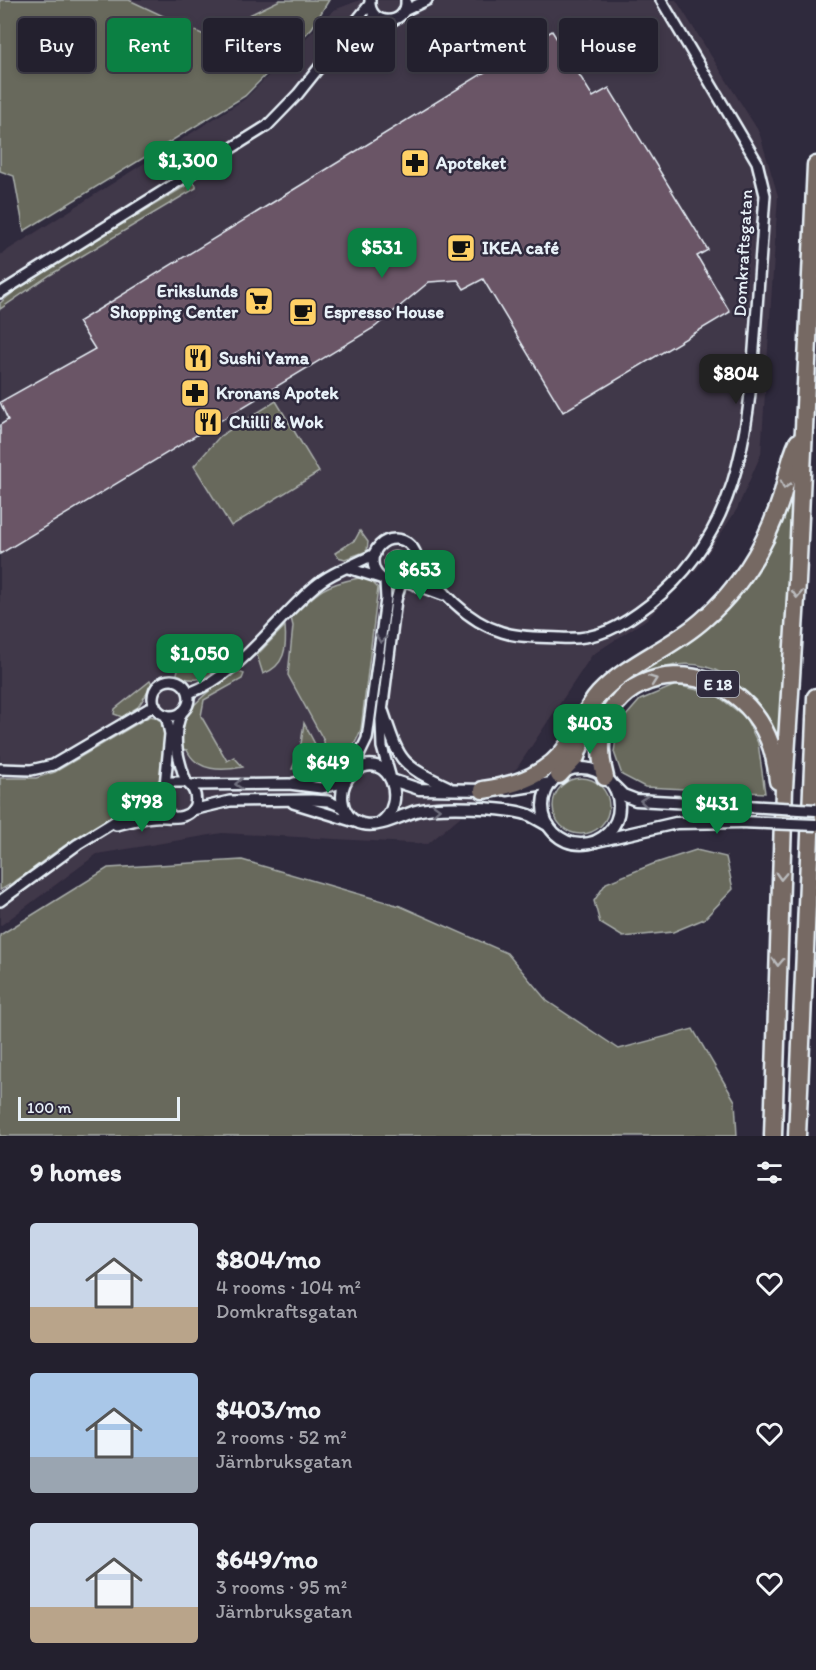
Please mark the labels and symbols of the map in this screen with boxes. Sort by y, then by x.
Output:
pin: $1,300 [139,141,237,192]
pharmacy icon: Apoteket [399,147,431,179]
place label: Apoteket [435,152,507,174]
street label: Domkraftsgatan [729,189,757,317]
pin: $531 [346,228,418,279]
cafe icon: IKEA café [445,232,477,264]
place label: IKEA café [482,237,559,259]
place label: Erikslunds Shopping Center [110,280,239,323]
supermarket icon: Erikslunds Shopping Center [243,285,275,317]
cafe icon: Espresso House [287,296,319,328]
place label: Espresso House [324,301,444,323]
restaurant icon: Sushi Yama [182,342,214,374]
place label: Sushi Yama [219,347,310,369]
pin: $804 [700,354,772,405]
pharmacy icon: Kronans Apotek [179,377,211,409]
place label: Kronans Apotek [216,382,339,404]
restaurant icon: Chilli & Wok [192,406,224,438]
place label: Chilli & Wok [229,411,324,433]
one-way arrow [779,480,792,490]
pin: $653 [384,550,456,601]
one-way arrow [790,589,803,598]
pin: $1,050 [151,634,249,685]
one-way arrow [375,634,387,644]
road number: E 18 [697,671,739,697]
one-way arrow [647,675,658,688]
pin: $403 [554,704,626,755]
pin: $649 [292,743,364,794]
one-way arrow [235,777,244,790]
pin: $798 [106,782,178,833]
pin: $431 [681,784,753,835]
one-way arrow [640,795,649,808]
one-way arrow [432,802,441,815]
one-way arrow [774,871,787,880]
one-way arrow [771,958,784,967]
scale bar [18,1094,180,1122]

